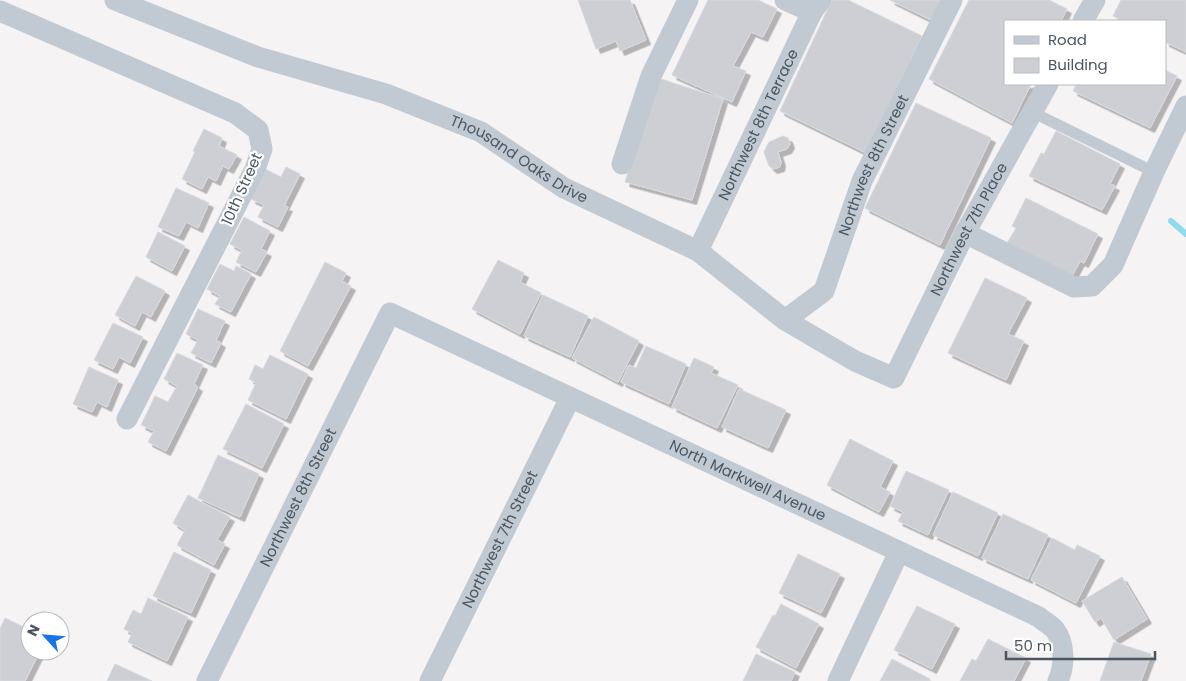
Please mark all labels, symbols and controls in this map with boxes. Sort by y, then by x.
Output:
legend [1004,20,1166,85]
text: Road [1048,29,1087,50]
street label: Northwest 8th Terrace [713,45,803,204]
text: Building [1048,54,1108,75]
street label: Northwest 8th Street [833,91,913,238]
street label: Thousand Oaks Drive [447,110,592,208]
street label: 10th Street [216,149,267,228]
street label: Northwest 7th Place [925,158,1012,299]
street label: Northwest 8th Street [255,424,341,570]
street label: North Markwell Avenue [666,434,830,526]
street label: Northwest 7th Street [457,467,543,612]
north arrow [20,611,70,661]
text: N [22,621,45,639]
scale bar [1006,628,1155,660]
text: 50 m [1014,635,1052,656]

